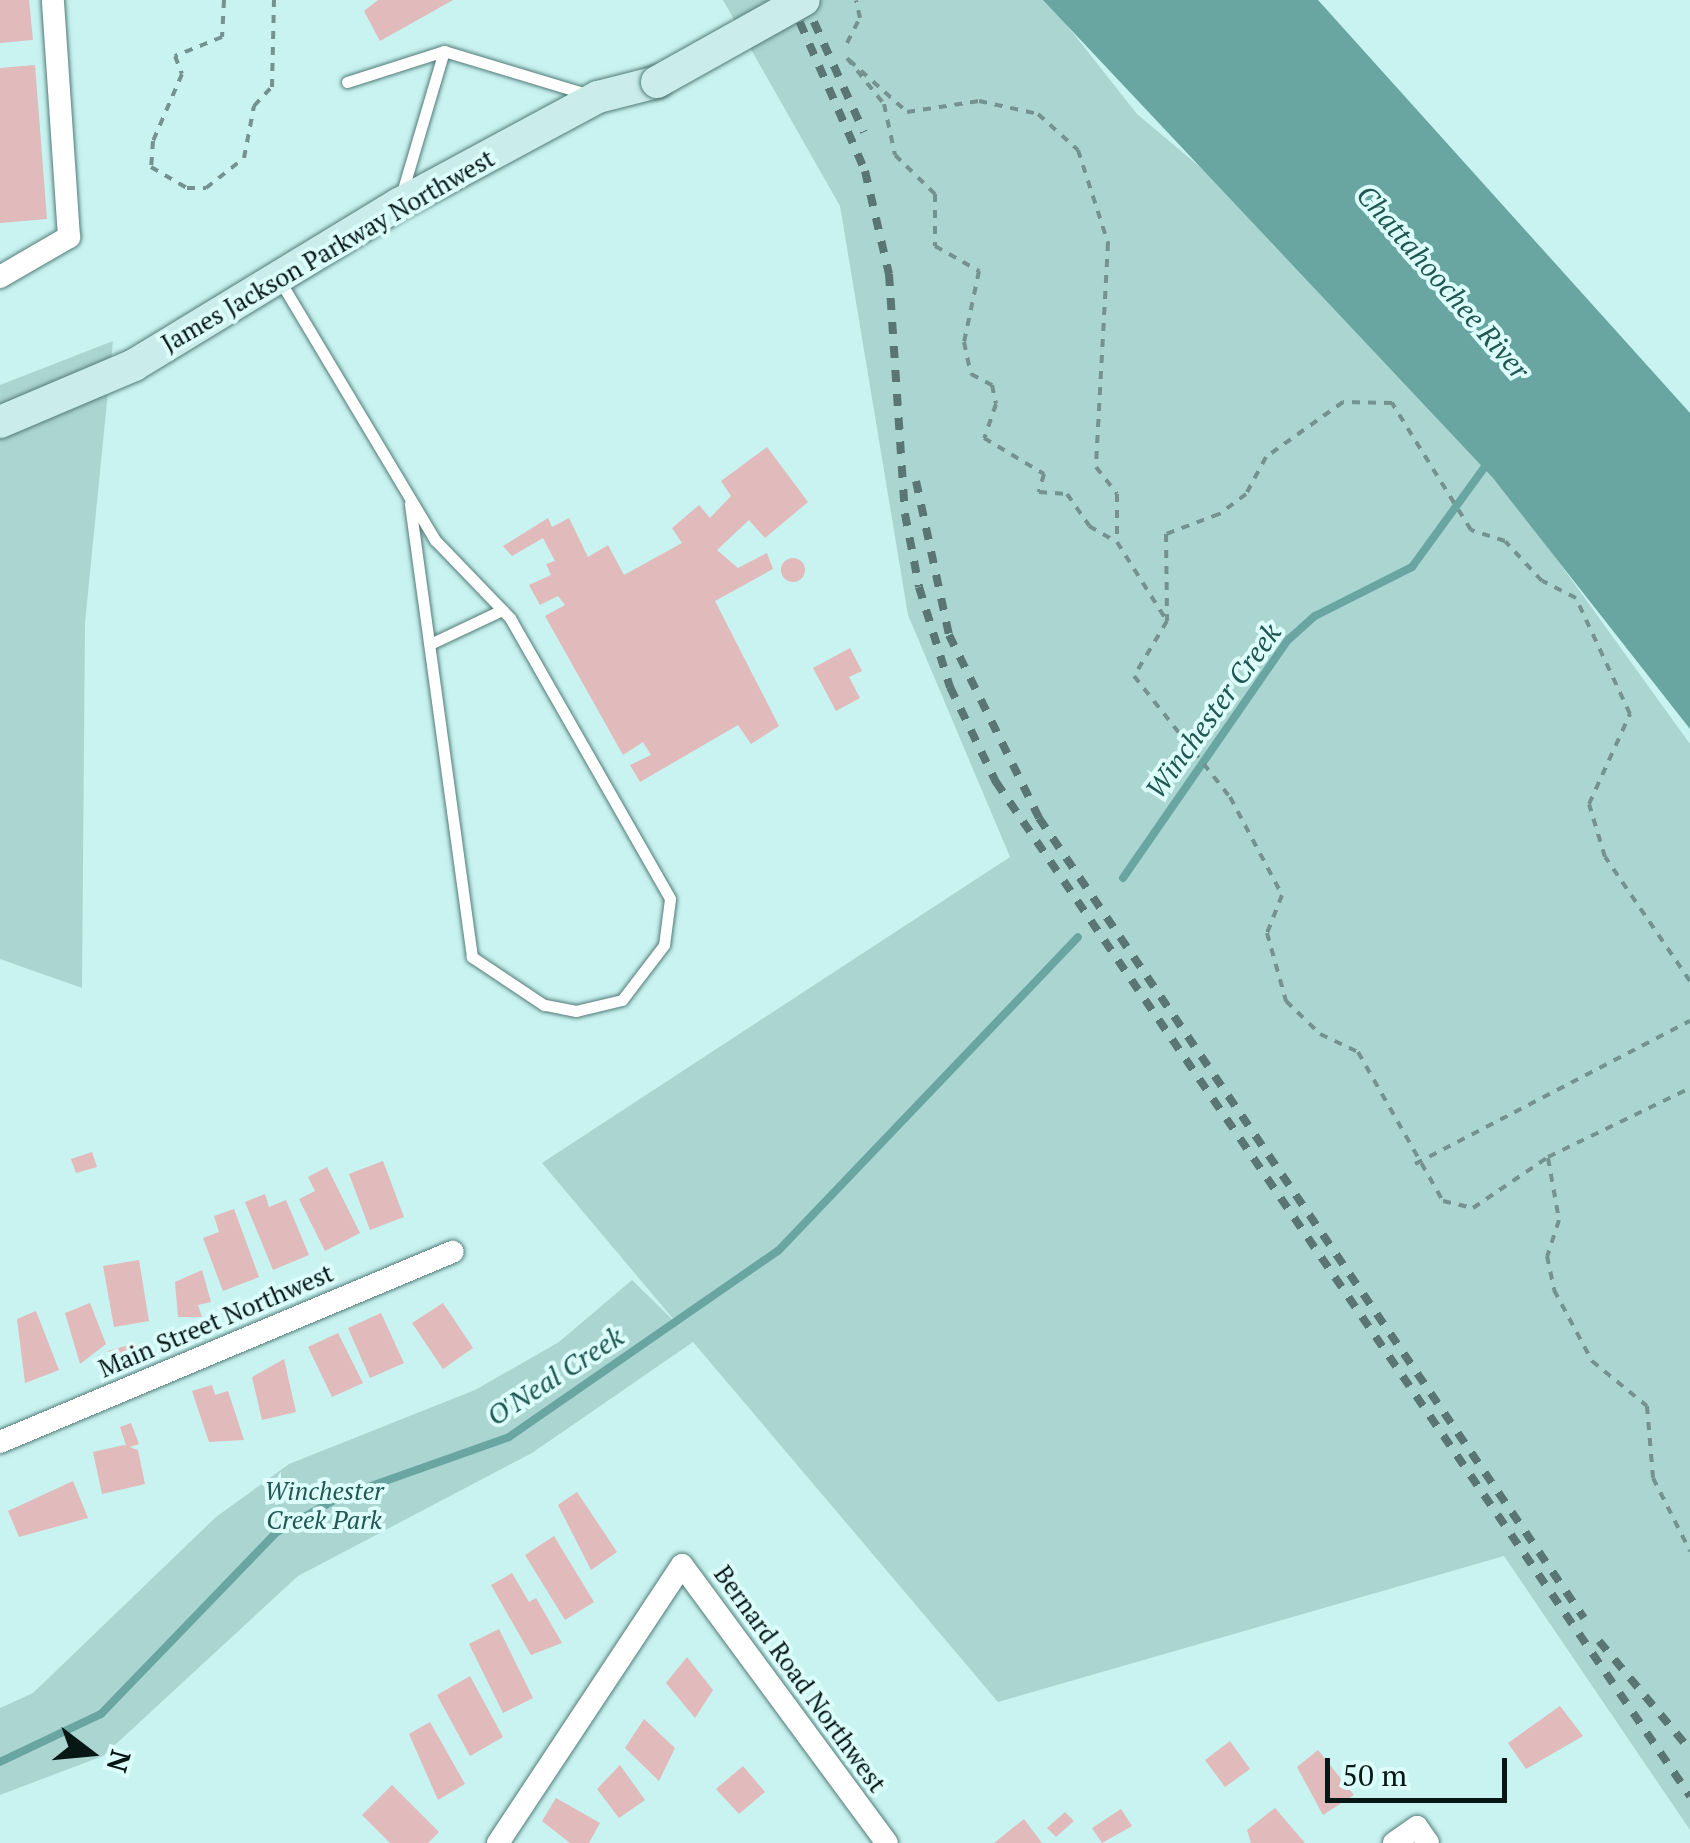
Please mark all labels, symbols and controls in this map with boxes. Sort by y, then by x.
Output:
street label: James Jackson Parkway Northwest [156,143,500,359]
water label: Chattahoochee River [1350,178,1536,386]
water label: Winchester Creek [1138,617,1288,805]
street label: Main Street Northwest [94,1258,338,1384]
water label: O'Neal Creek [480,1319,630,1433]
park label: Winchester Creek Park [264,1477,384,1536]
street label: Bernard Road Northwest [708,1560,892,1798]
north arrow [40,1703,140,1803]
scale bar [1330,1738,1512,1800]
text: N [99,1746,140,1777]
text: 50 m [1342,1755,1407,1795]

